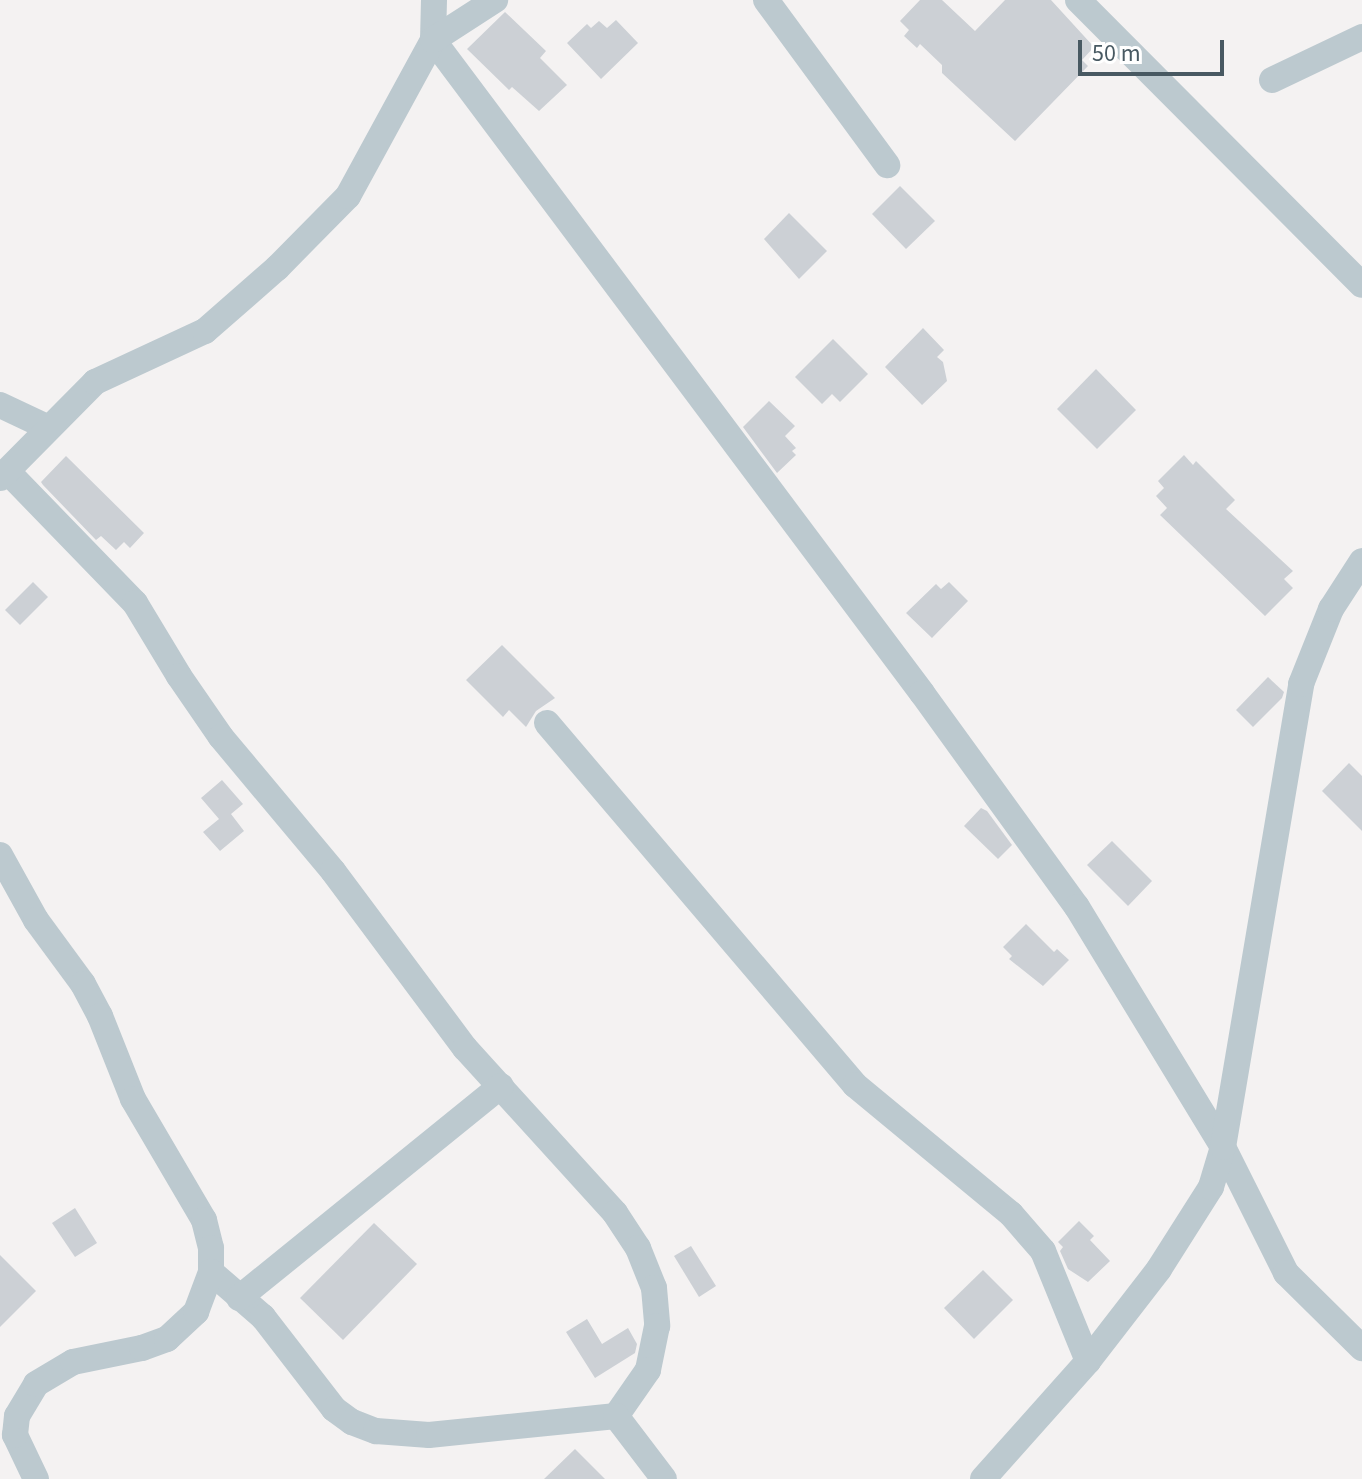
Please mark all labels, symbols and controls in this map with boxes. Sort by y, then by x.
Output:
scale bar [1082,24,1228,74]
text: 50 m [1092,36,1141,71]

